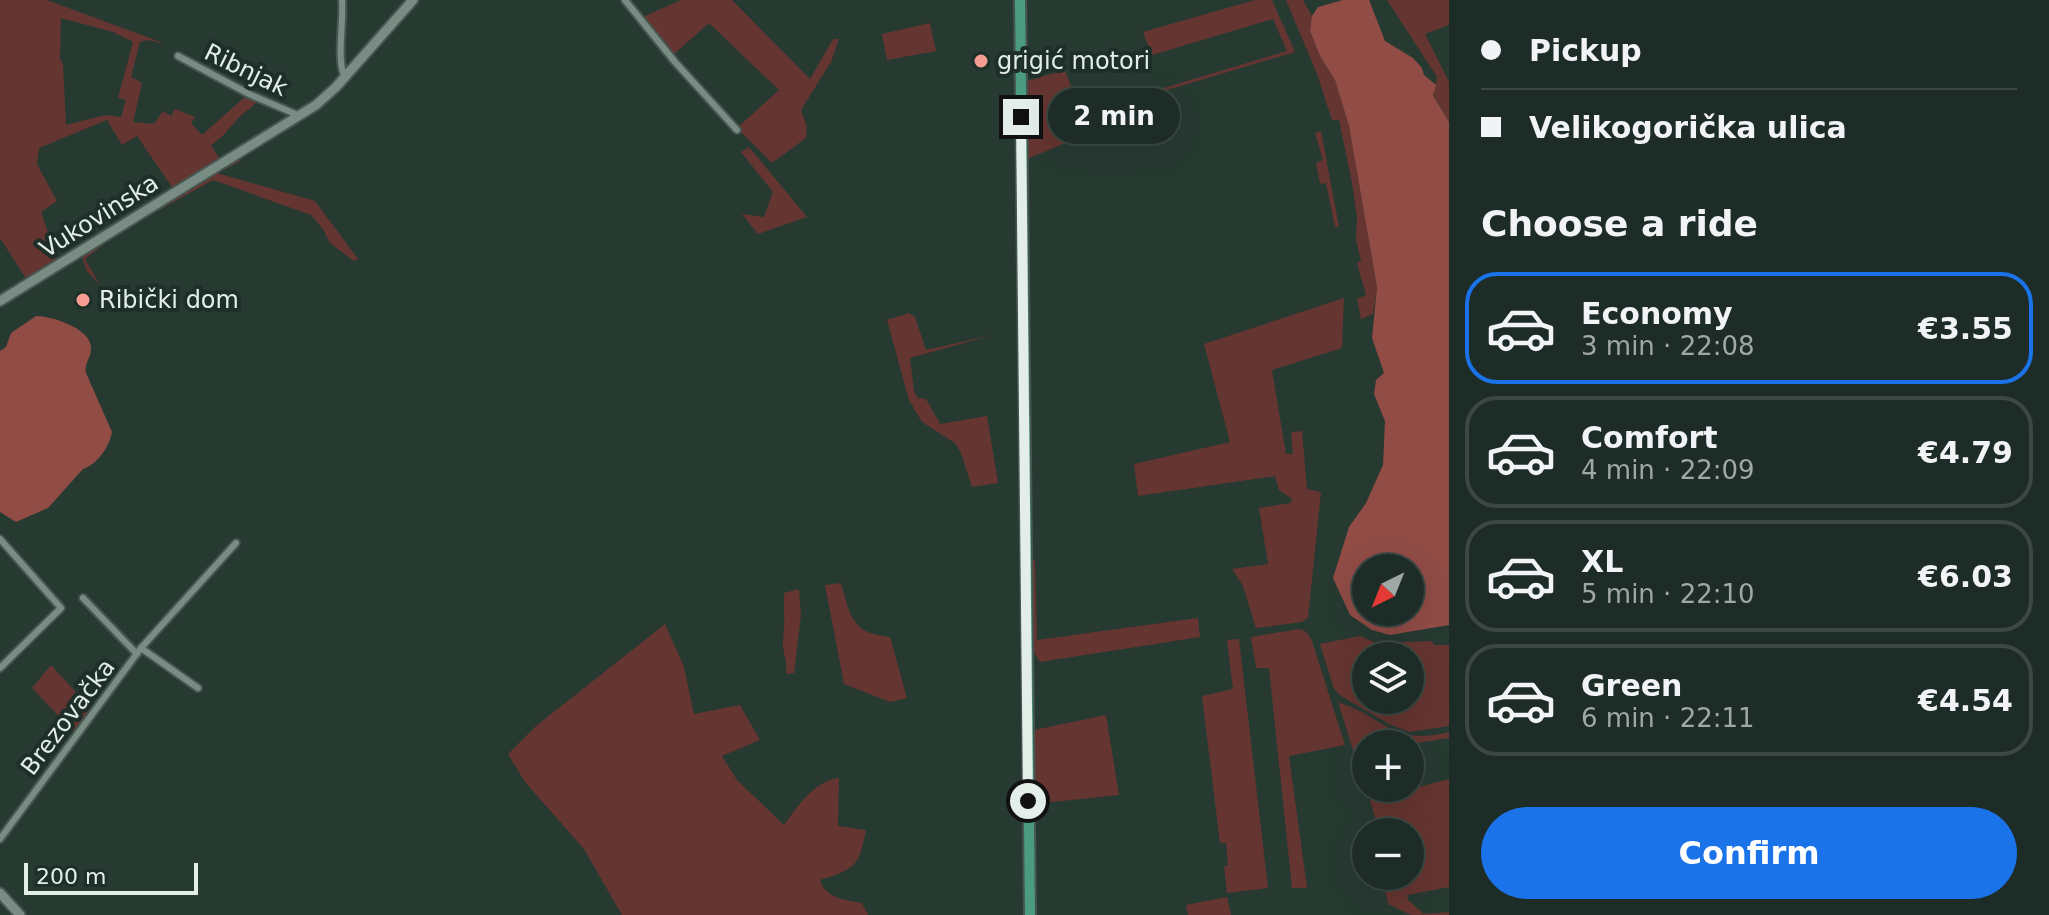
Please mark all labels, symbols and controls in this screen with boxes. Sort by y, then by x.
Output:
text: Pickup [1529,33,1642,68]
street label: Ribnjak [200,38,292,102]
place label: grigić motori [997,47,1150,75]
marker: grigić motori [972,52,990,70]
callout: 2 min [1049,89,1181,145]
route end [1003,99,1039,135]
text: 2 min [1073,101,1155,131]
text: Velikogorička ulica [1529,110,1847,145]
street label: Vukovinska [35,168,163,264]
text: Choose a ride [1481,203,1758,244]
place label: Ribički dom [99,286,239,314]
marker: Ribički dom [74,291,92,309]
icon: car [1485,292,1557,364]
text: Economy [1581,296,1733,331]
text: €3.55 [1918,311,2013,346]
text: 3 min · 22:08 [1581,331,1755,361]
icon: car [1485,416,1557,488]
text: Comfort [1581,420,1718,455]
text: €4.79 [1918,435,2013,470]
text: 4 min · 22:09 [1581,455,1755,485]
icon: car [1485,540,1557,612]
text: XL [1581,544,1623,579]
north arrow [1352,554,1424,626]
map controls [1352,554,1424,890]
text: €6.03 [1918,559,2013,594]
text: 5 min · 22:10 [1581,579,1755,609]
button: layers [1352,642,1424,714]
street label: Brezovačka [15,653,121,781]
icon: car [1485,664,1557,736]
text: Green [1581,668,1682,703]
text: €4.54 [1918,683,2013,718]
text: 6 min · 22:11 [1581,703,1755,733]
button: + [1352,730,1424,802]
route start [1010,783,1046,819]
button: Confirm [1481,807,2017,899]
button: − [1352,818,1424,890]
scale bar [24,859,198,895]
text: 200 m [36,864,106,889]

